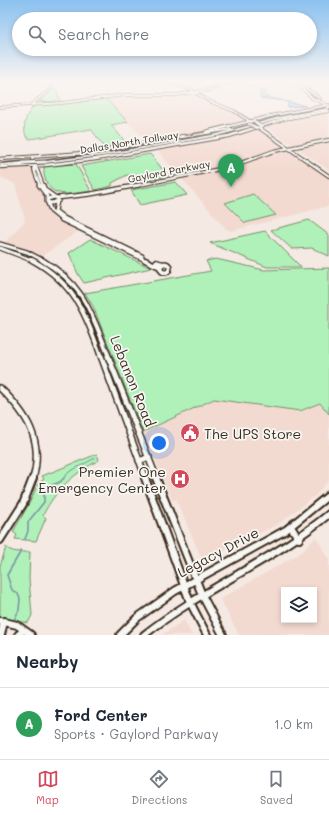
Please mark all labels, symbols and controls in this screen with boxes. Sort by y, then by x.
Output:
search box [12,12,317,56]
icon: search [26,23,48,45]
text: Search here [58,24,149,44]
street label: Dallas North Tollway [79,127,179,157]
pin: A [218,154,244,187]
street label: Gaylord Parkway [127,156,211,186]
street label: Lebanon Road [106,333,160,430]
public building icon: The UPS Store [179,422,201,444]
place label: The UPS Store [204,424,301,443]
your location [149,433,169,453]
place label: Premier One Emergency Center [38,462,166,497]
hospital icon: Premier One Emergency Center [169,468,191,490]
street label: Legacy Drive [174,523,262,581]
map controls [281,587,317,623]
button: layers [281,587,317,623]
text: Nearby [16,650,78,672]
text: Ford Center [54,705,148,725]
text: A [24,715,34,732]
text: 1.0 km [274,715,313,732]
text: Sports · Gaylord Parkway [54,725,218,742]
tab: Map [36,768,59,807]
tab: Directions [131,768,187,807]
tab: Saved [260,768,293,807]

